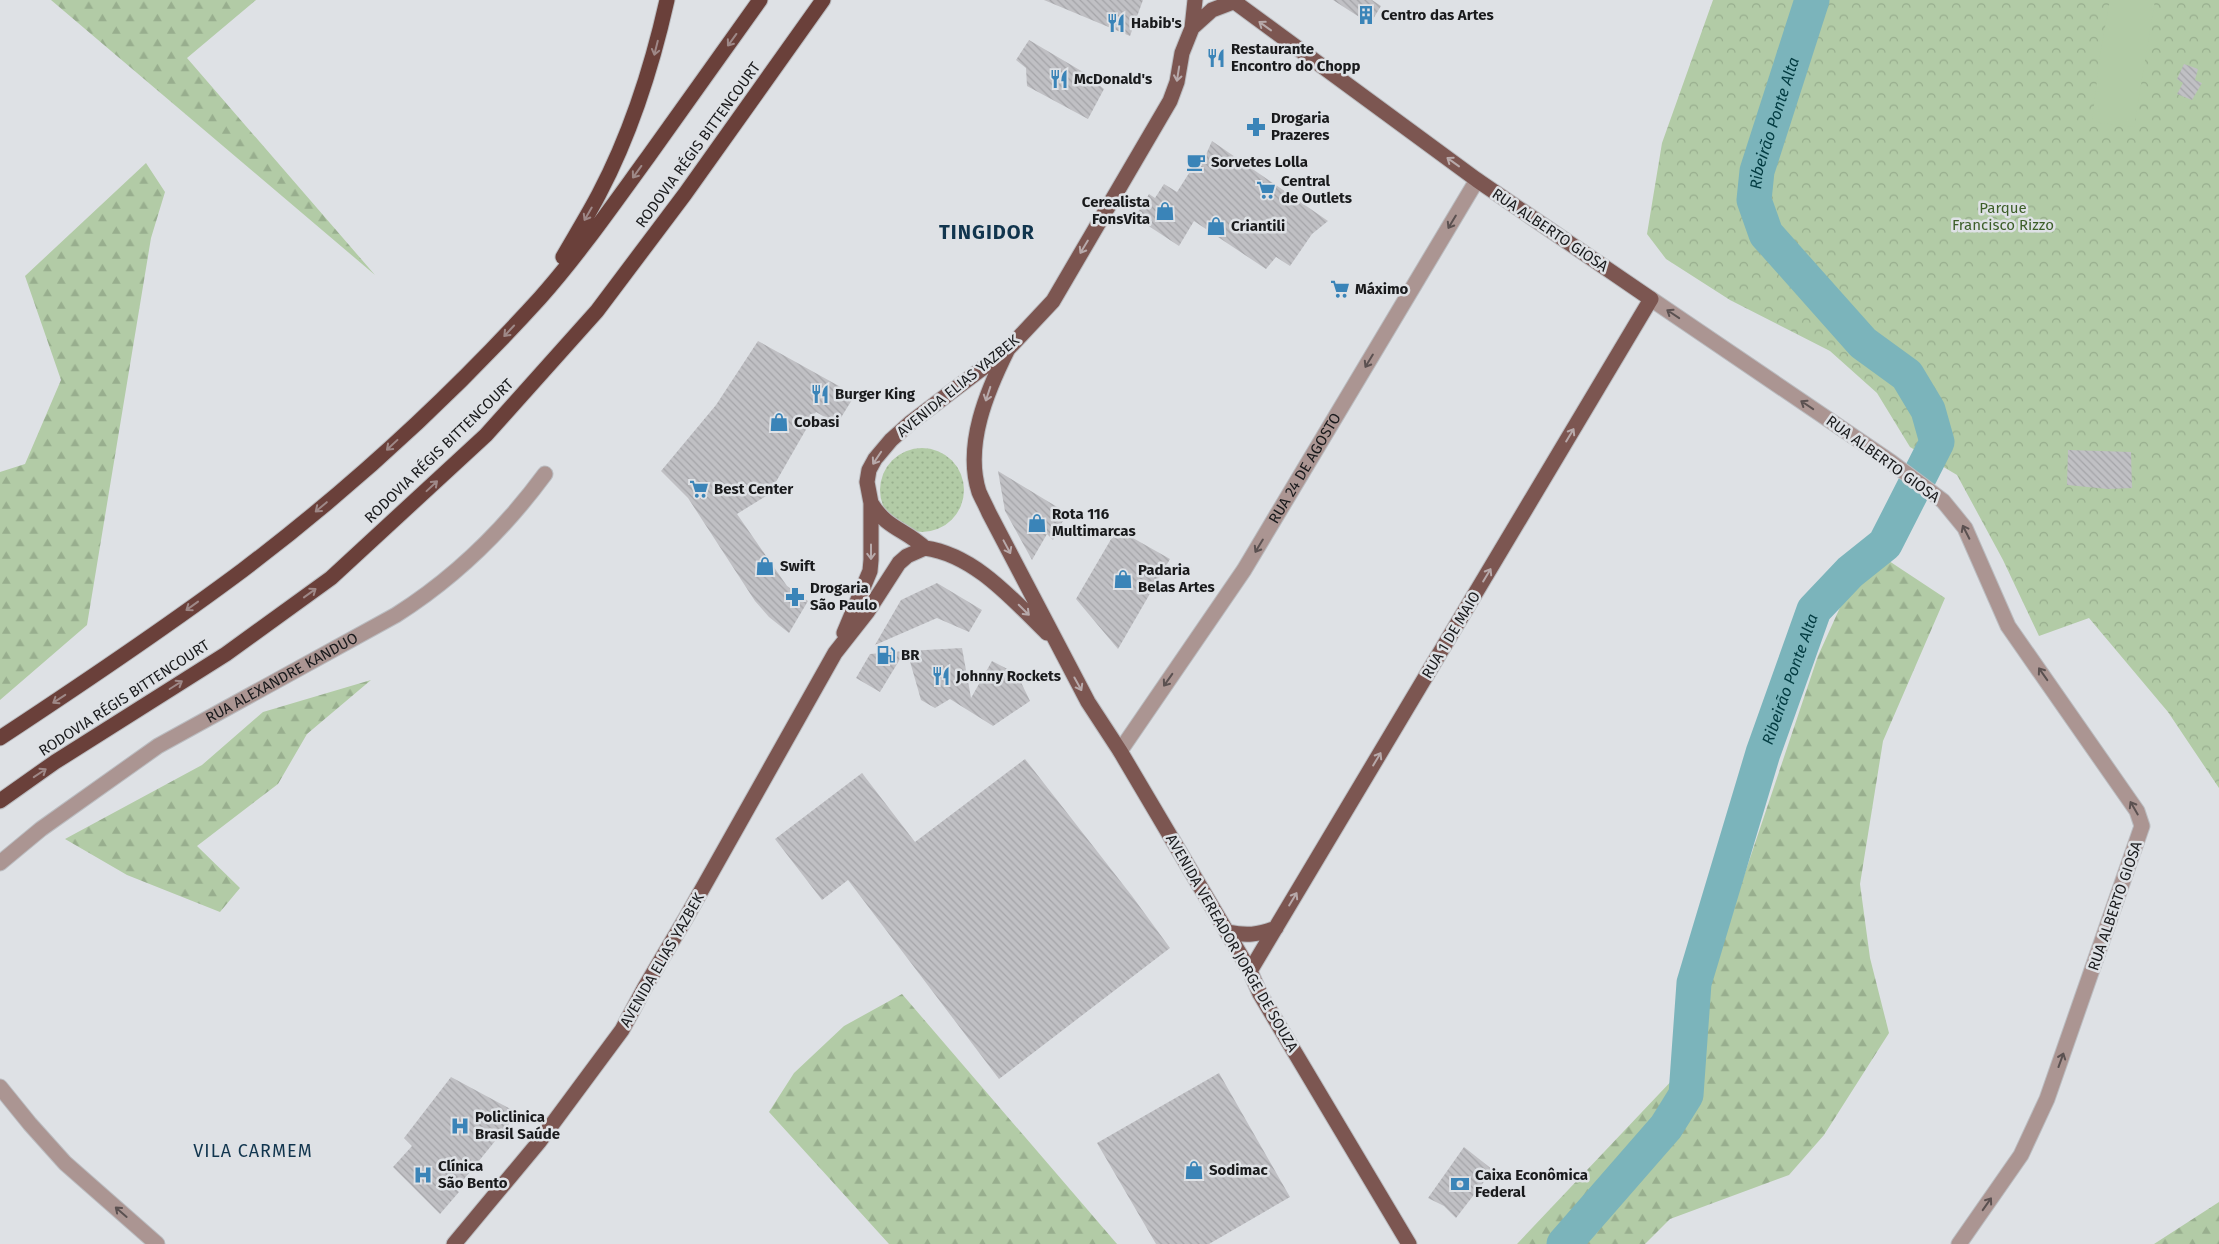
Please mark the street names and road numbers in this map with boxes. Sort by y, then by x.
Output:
street label: RODOVIA RÉGIS BITTENCOURT [632,59,764,231]
street label: RUA ALBERTO GIOSA [1489,185,1612,276]
street label: AVENIDA ELIAS YAZBEK [893,331,1023,441]
street label: RODOVIA RÉGIS BITTENCOURT [361,375,517,527]
street label: RUA 24 DE AGOSTO [1265,410,1345,527]
street label: RUA ALBERTO GIOSA [1823,412,1944,506]
street label: RUA 1 DE MAIO [1418,588,1484,682]
street label: RUA ALEXANDRE KANDUO [203,629,361,727]
street label: RODOVIA RÉGIS BITTENCOURT [35,636,213,760]
street label: AVENIDA VEREADOR JORGE DE SOUZA [1162,831,1302,1055]
street label: RUA ALBERTO GIOSA [2084,838,2146,973]
street label: AVENIDA ELIAS YAZBEK [616,890,708,1030]

